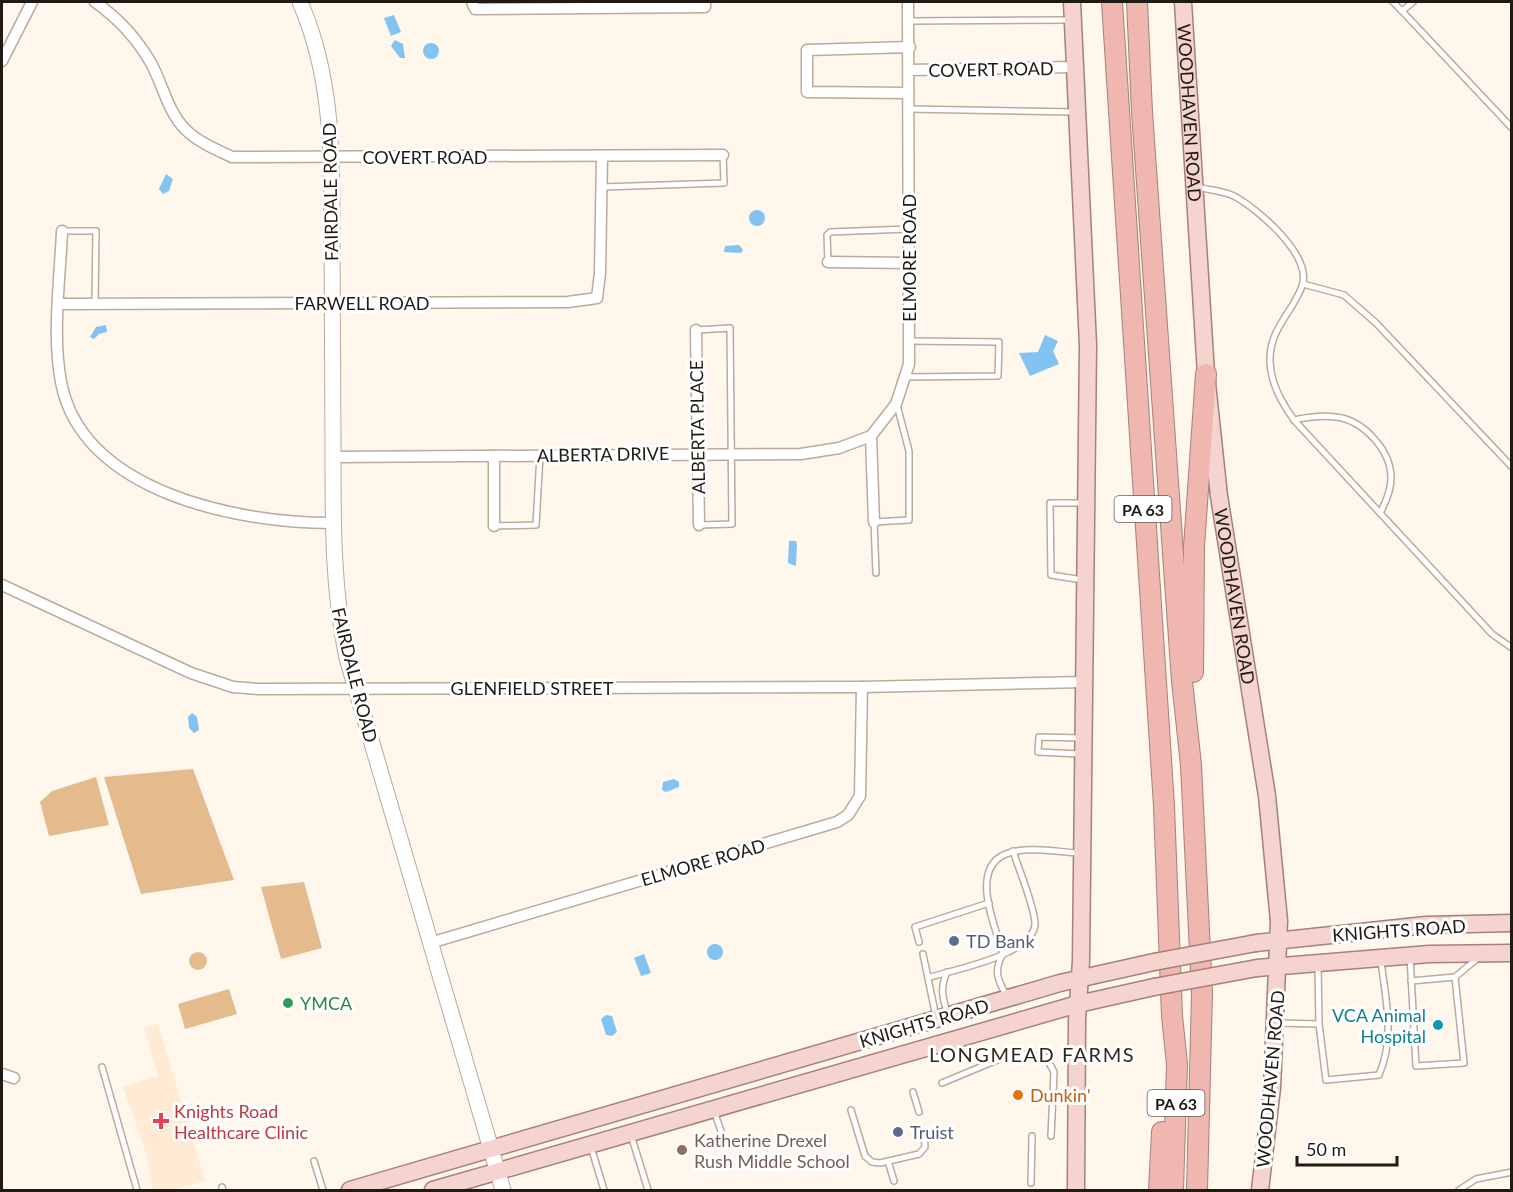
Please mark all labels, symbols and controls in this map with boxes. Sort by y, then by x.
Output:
street label: WOODHAVEN ROAD [1173,23,1206,202]
street label: COVERT ROAD [928,57,1054,81]
street label: FAIRDALE ROAD [318,123,342,261]
street label: COVERT ROAD [362,146,488,168]
street label: ELMORE ROAD [898,194,920,322]
street label: FARWELL ROAD [294,292,430,314]
street label: ALBERTA PLACE [685,360,709,494]
street label: ALBERTA DRIVE [537,442,669,466]
road number: PA 63 [1114,496,1172,522]
street label: WOODHAVEN ROAD [1210,507,1260,686]
street label: FAIRDALE ROAD [328,605,382,745]
street label: GLENFIELD STREET [451,677,614,699]
street label: ELMORE ROAD [638,834,768,890]
street label: KNIGHTS ROAD [1332,914,1466,946]
place label: TD Bank [966,930,1035,952]
marker: TD Bank [947,934,961,948]
street label: WOODHAVEN ROAD [1251,989,1289,1169]
place label: YMCA [300,992,353,1014]
street label: KNIGHTS ROAD [857,994,991,1052]
marker: YMCA [281,996,295,1010]
place label: VCA Animal Hospital [1332,1004,1426,1047]
marker: VCA Animal Hospital [1431,1018,1445,1032]
district label: LONGMEAD FARMS [929,1042,1135,1066]
place label: Dunkin' [1030,1084,1091,1106]
marker: Dunkin' [1011,1088,1025,1102]
road number: PA 63 [1148,1090,1204,1116]
place label: Knights Road Healthcare Clinic [174,1100,308,1143]
marker: Knights Road Healthcare Clinic [152,1112,170,1130]
place label: Truist [910,1121,954,1143]
marker: Truist [891,1125,905,1139]
place label: Katherine Drexel Rush Middle School [694,1129,850,1172]
scale bar [1297,1129,1398,1167]
text: 50 m [1306,1138,1346,1160]
marker: Katherine Drexel Rush Middle School [675,1143,689,1157]

